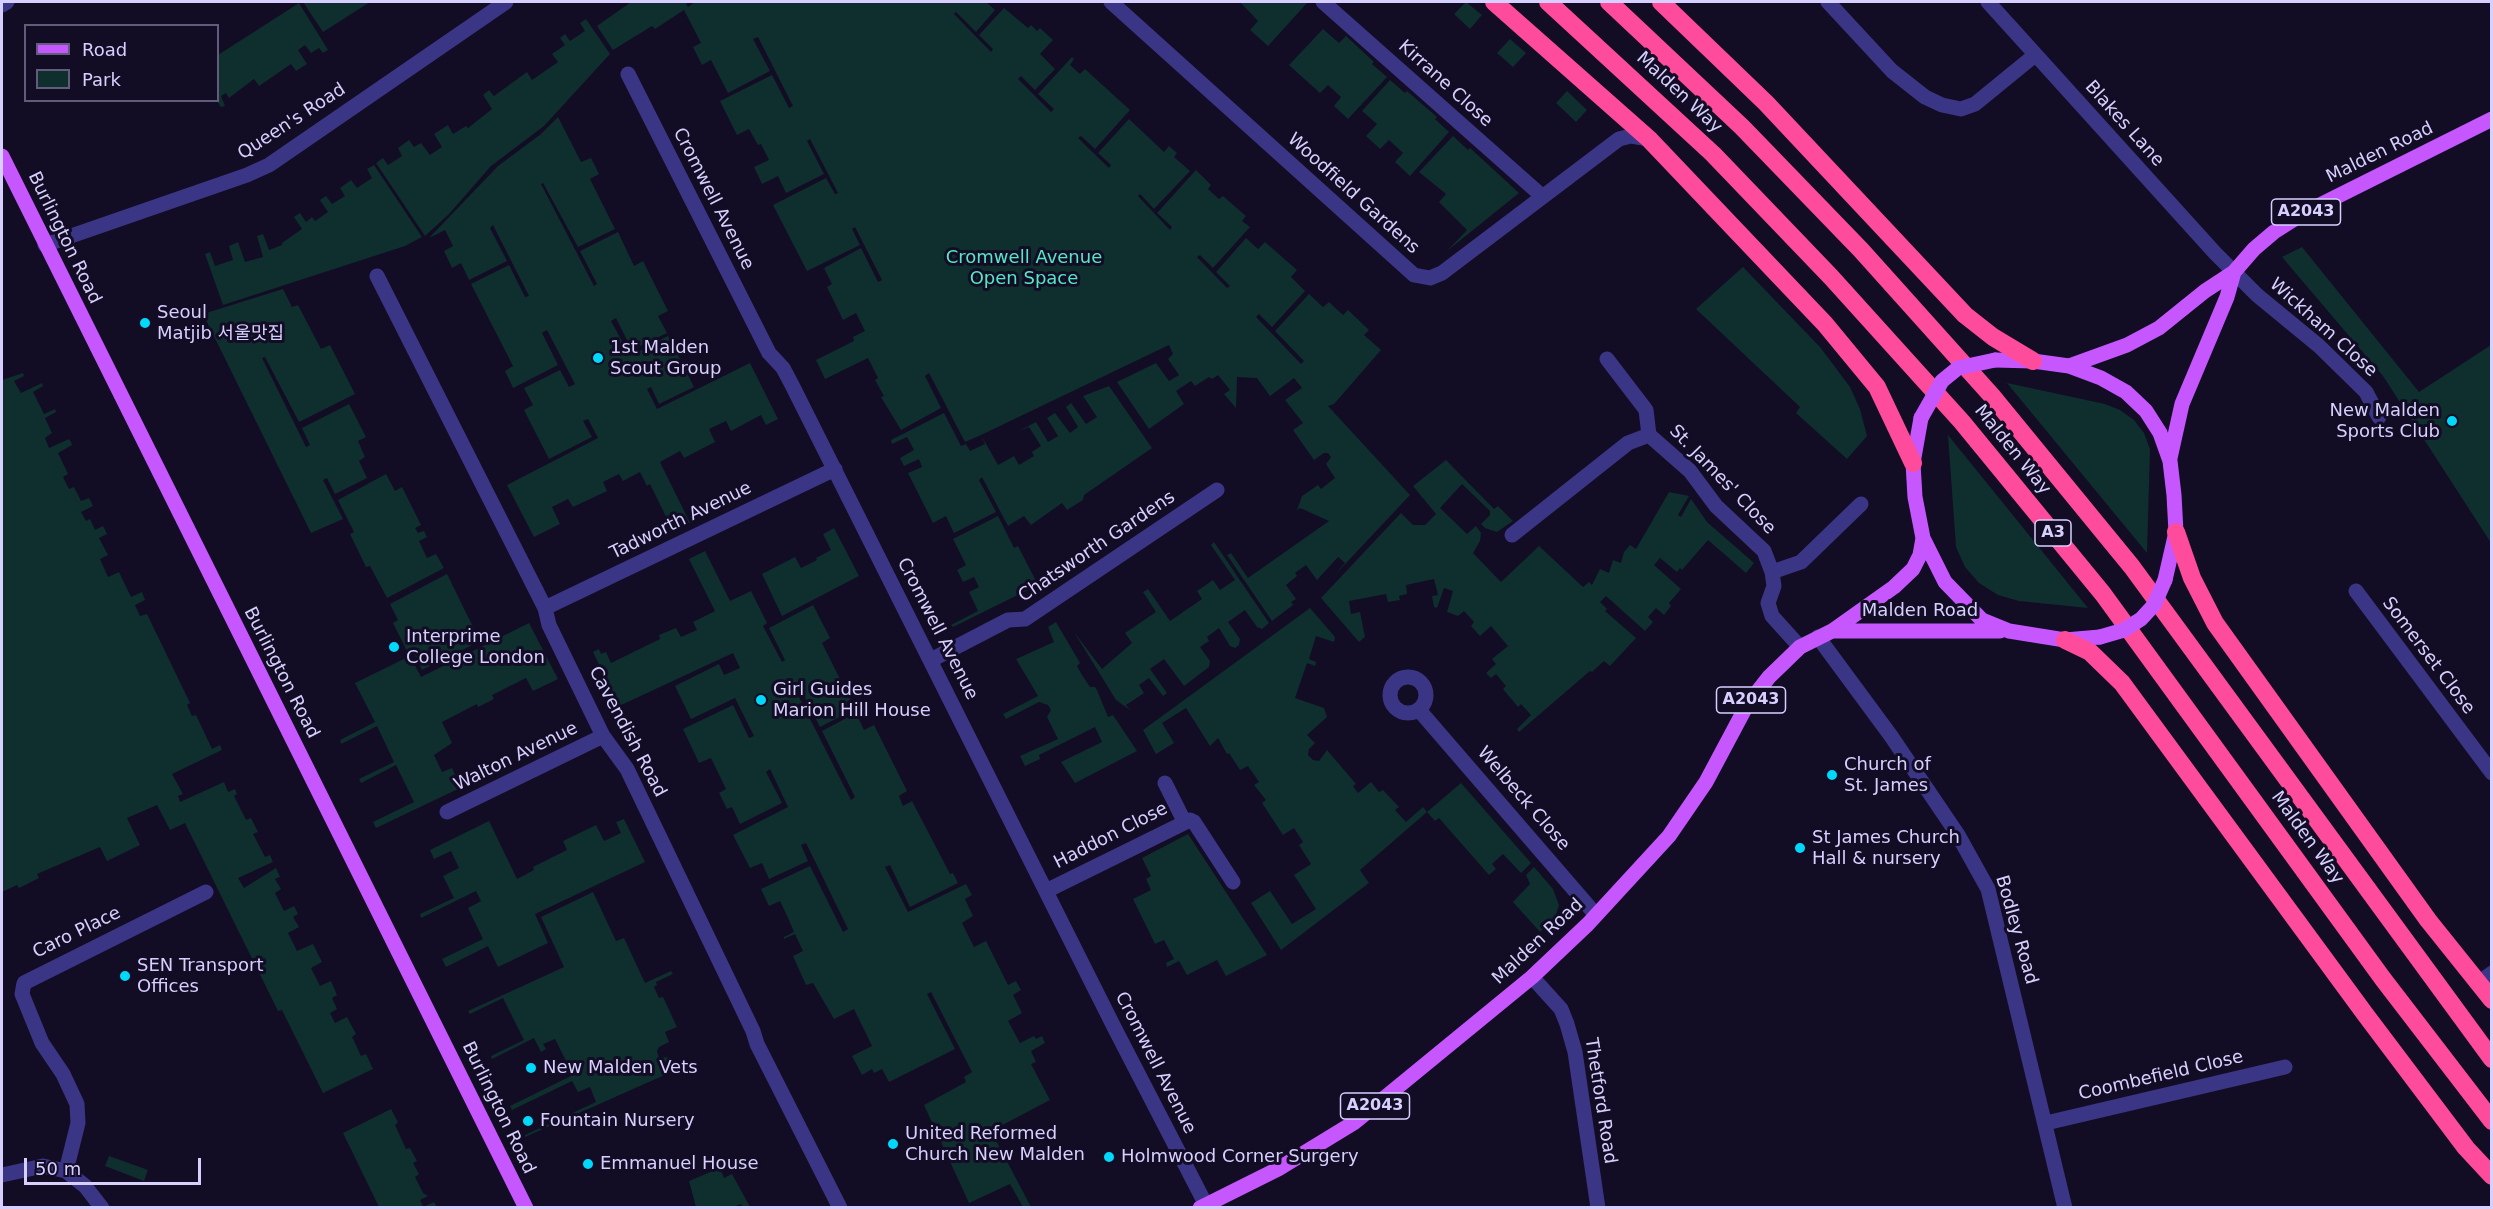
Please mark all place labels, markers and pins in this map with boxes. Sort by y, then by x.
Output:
place label: Seoul Matjib 서울맛집 [157,302,284,344]
marker: Seoul Matjib 서울맛집 [138,316,152,330]
place label: 1st Malden Scout Group [610,337,721,380]
marker: 1st Malden Scout Group [591,351,605,365]
place label: New Malden Sports Club [2330,400,2440,442]
marker: New Malden Sports Club [2445,414,2459,428]
place label: Interprime College London [406,626,545,668]
marker: Interprime College London [387,640,401,654]
place label: Girl Guides Marion Hill House [773,679,931,722]
marker: Girl Guides Marion Hill House [754,693,768,707]
place label: Church of St. James [1844,754,1931,796]
marker: Church of St. James [1825,768,1839,782]
place label: St James Church Hall & nursery [1812,827,1960,870]
marker: St James Church Hall & nursery [1793,841,1807,855]
place label: SEN Transport Offices [137,955,263,998]
marker: SEN Transport Offices [118,969,132,983]
place label: New Malden Vets [543,1057,698,1079]
marker: New Malden Vets [524,1061,538,1075]
place label: Fountain Nursery [540,1110,695,1132]
marker: Fountain Nursery [521,1114,535,1128]
place label: United Reformed Church New Malden [905,1123,1085,1166]
marker: United Reformed Church New Malden [886,1137,900,1151]
place label: Holmwood Corner Surgery [1121,1146,1359,1168]
marker: Holmwood Corner Surgery [1102,1150,1116,1164]
place label: Emmanuel House [600,1153,758,1175]
marker: Emmanuel House [581,1157,595,1171]

